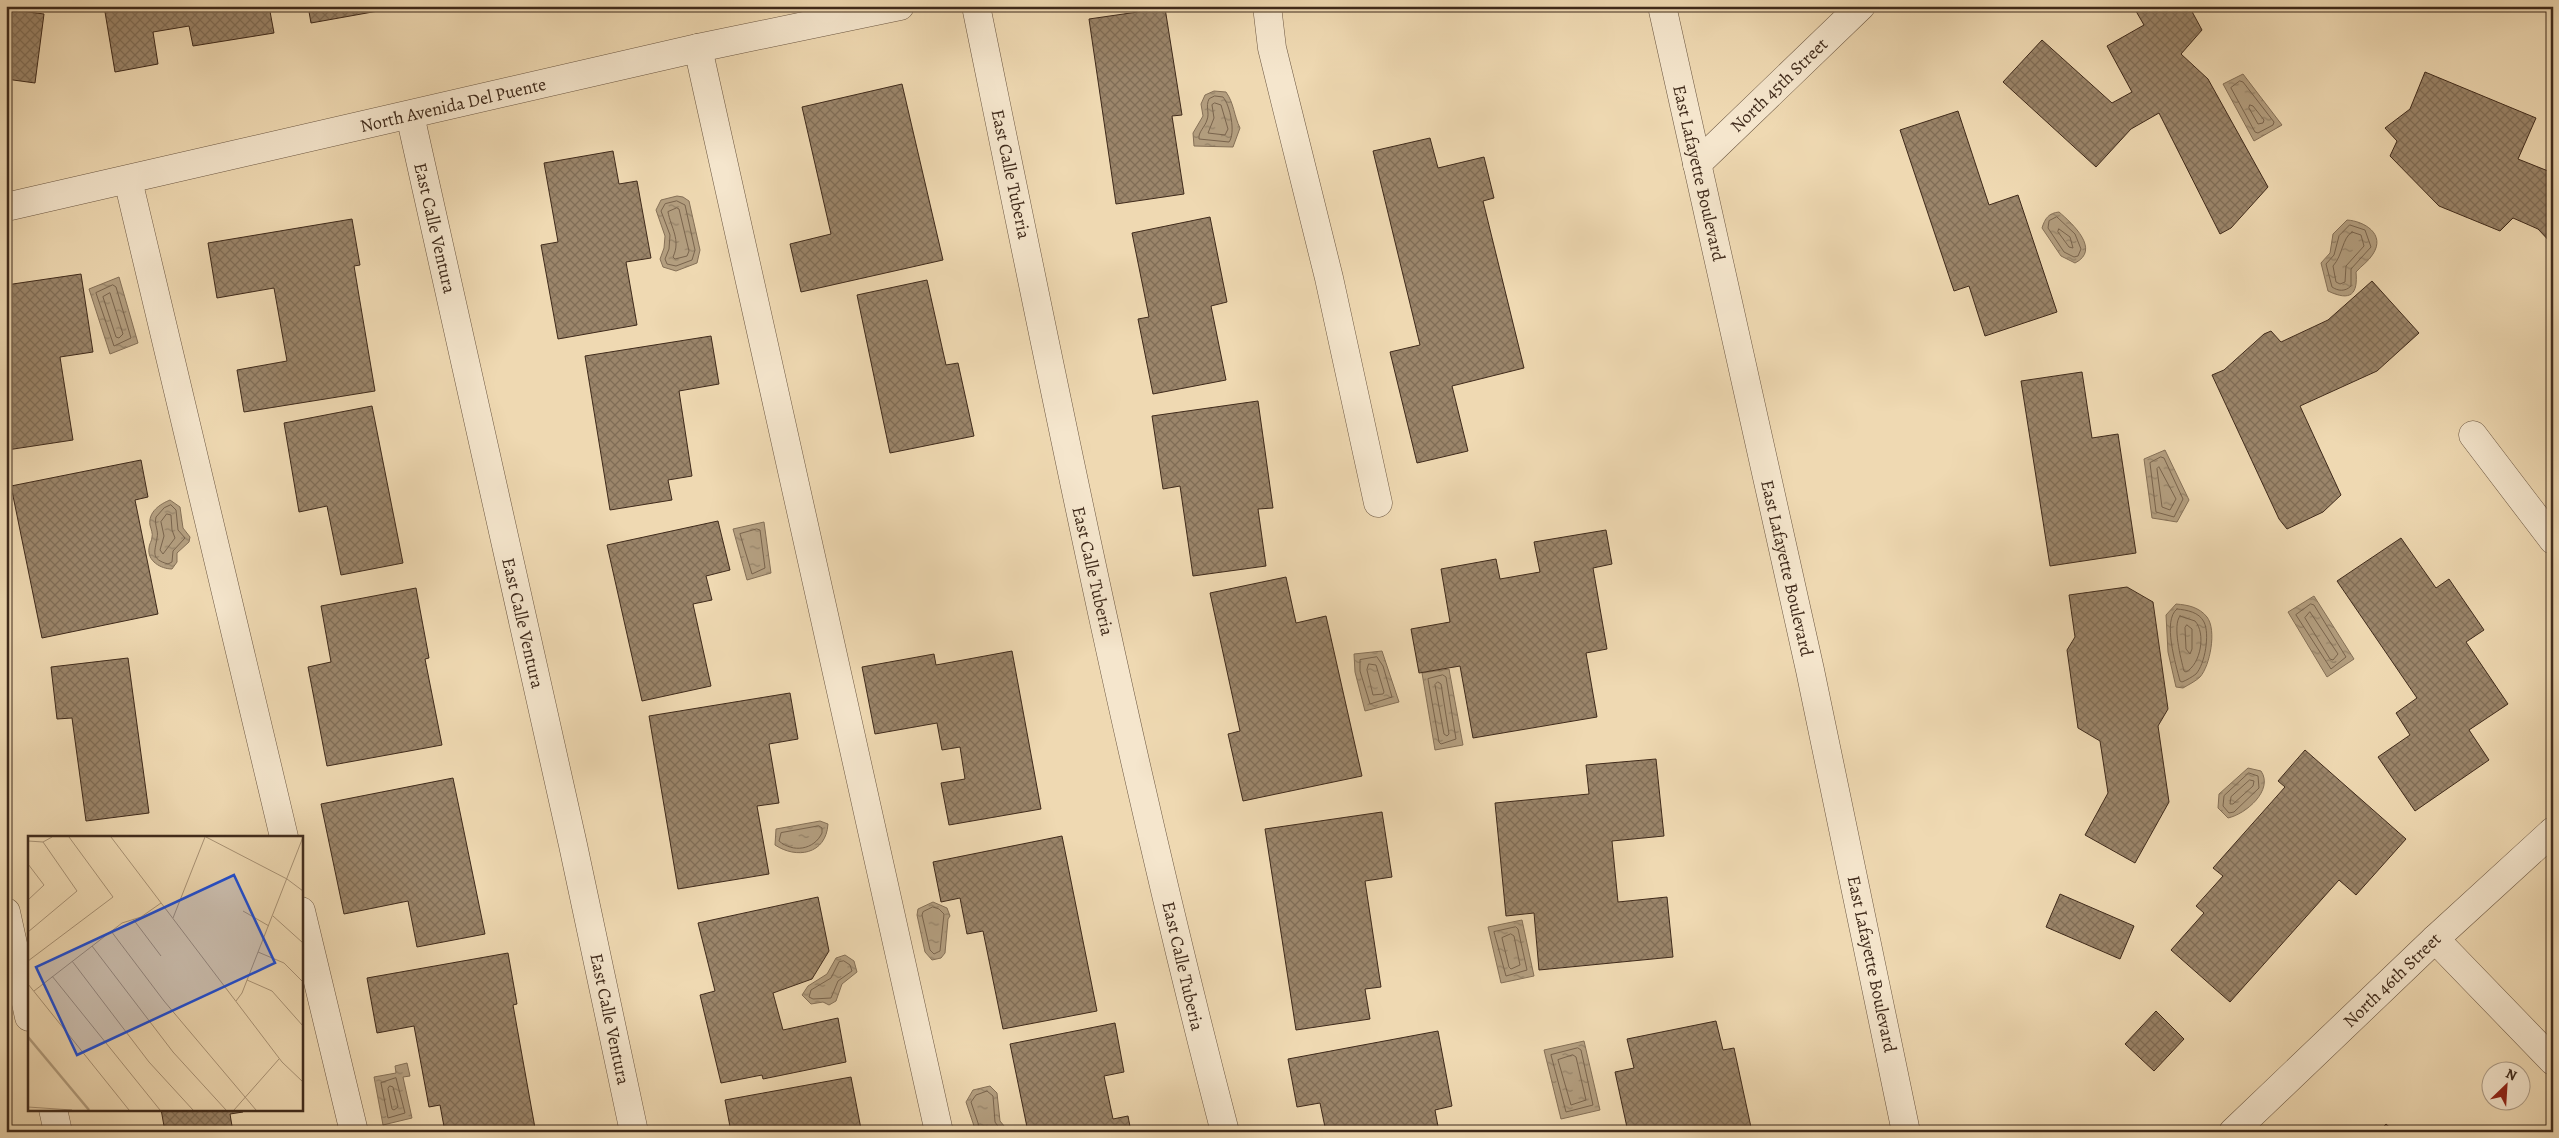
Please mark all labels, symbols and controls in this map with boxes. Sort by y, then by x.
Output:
street label: North 45th Street [1725,32,1833,138]
street label: North Avenida Del Puente [358,72,548,138]
street label: East Lafayette Boulevard [1667,82,1731,264]
street label: East Calle Tuberia [986,107,1037,242]
street label: East Calle Ventura [408,160,462,296]
street label: East Lafayette Boulevard [1755,477,1819,659]
street label: East Calle Tuberia [1066,504,1120,639]
street label: East Calle Ventura [496,555,550,691]
inset map [28,836,302,1110]
street label: East Lafayette Boulevard [1842,873,1903,1055]
street label: East Calle Tuberia [1156,899,1210,1034]
street label: North 46th Street [2338,927,2446,1033]
street label: East Calle Ventura [584,951,636,1088]
north arrow [2482,1060,2532,1110]
text: N [2503,1064,2520,1085]

